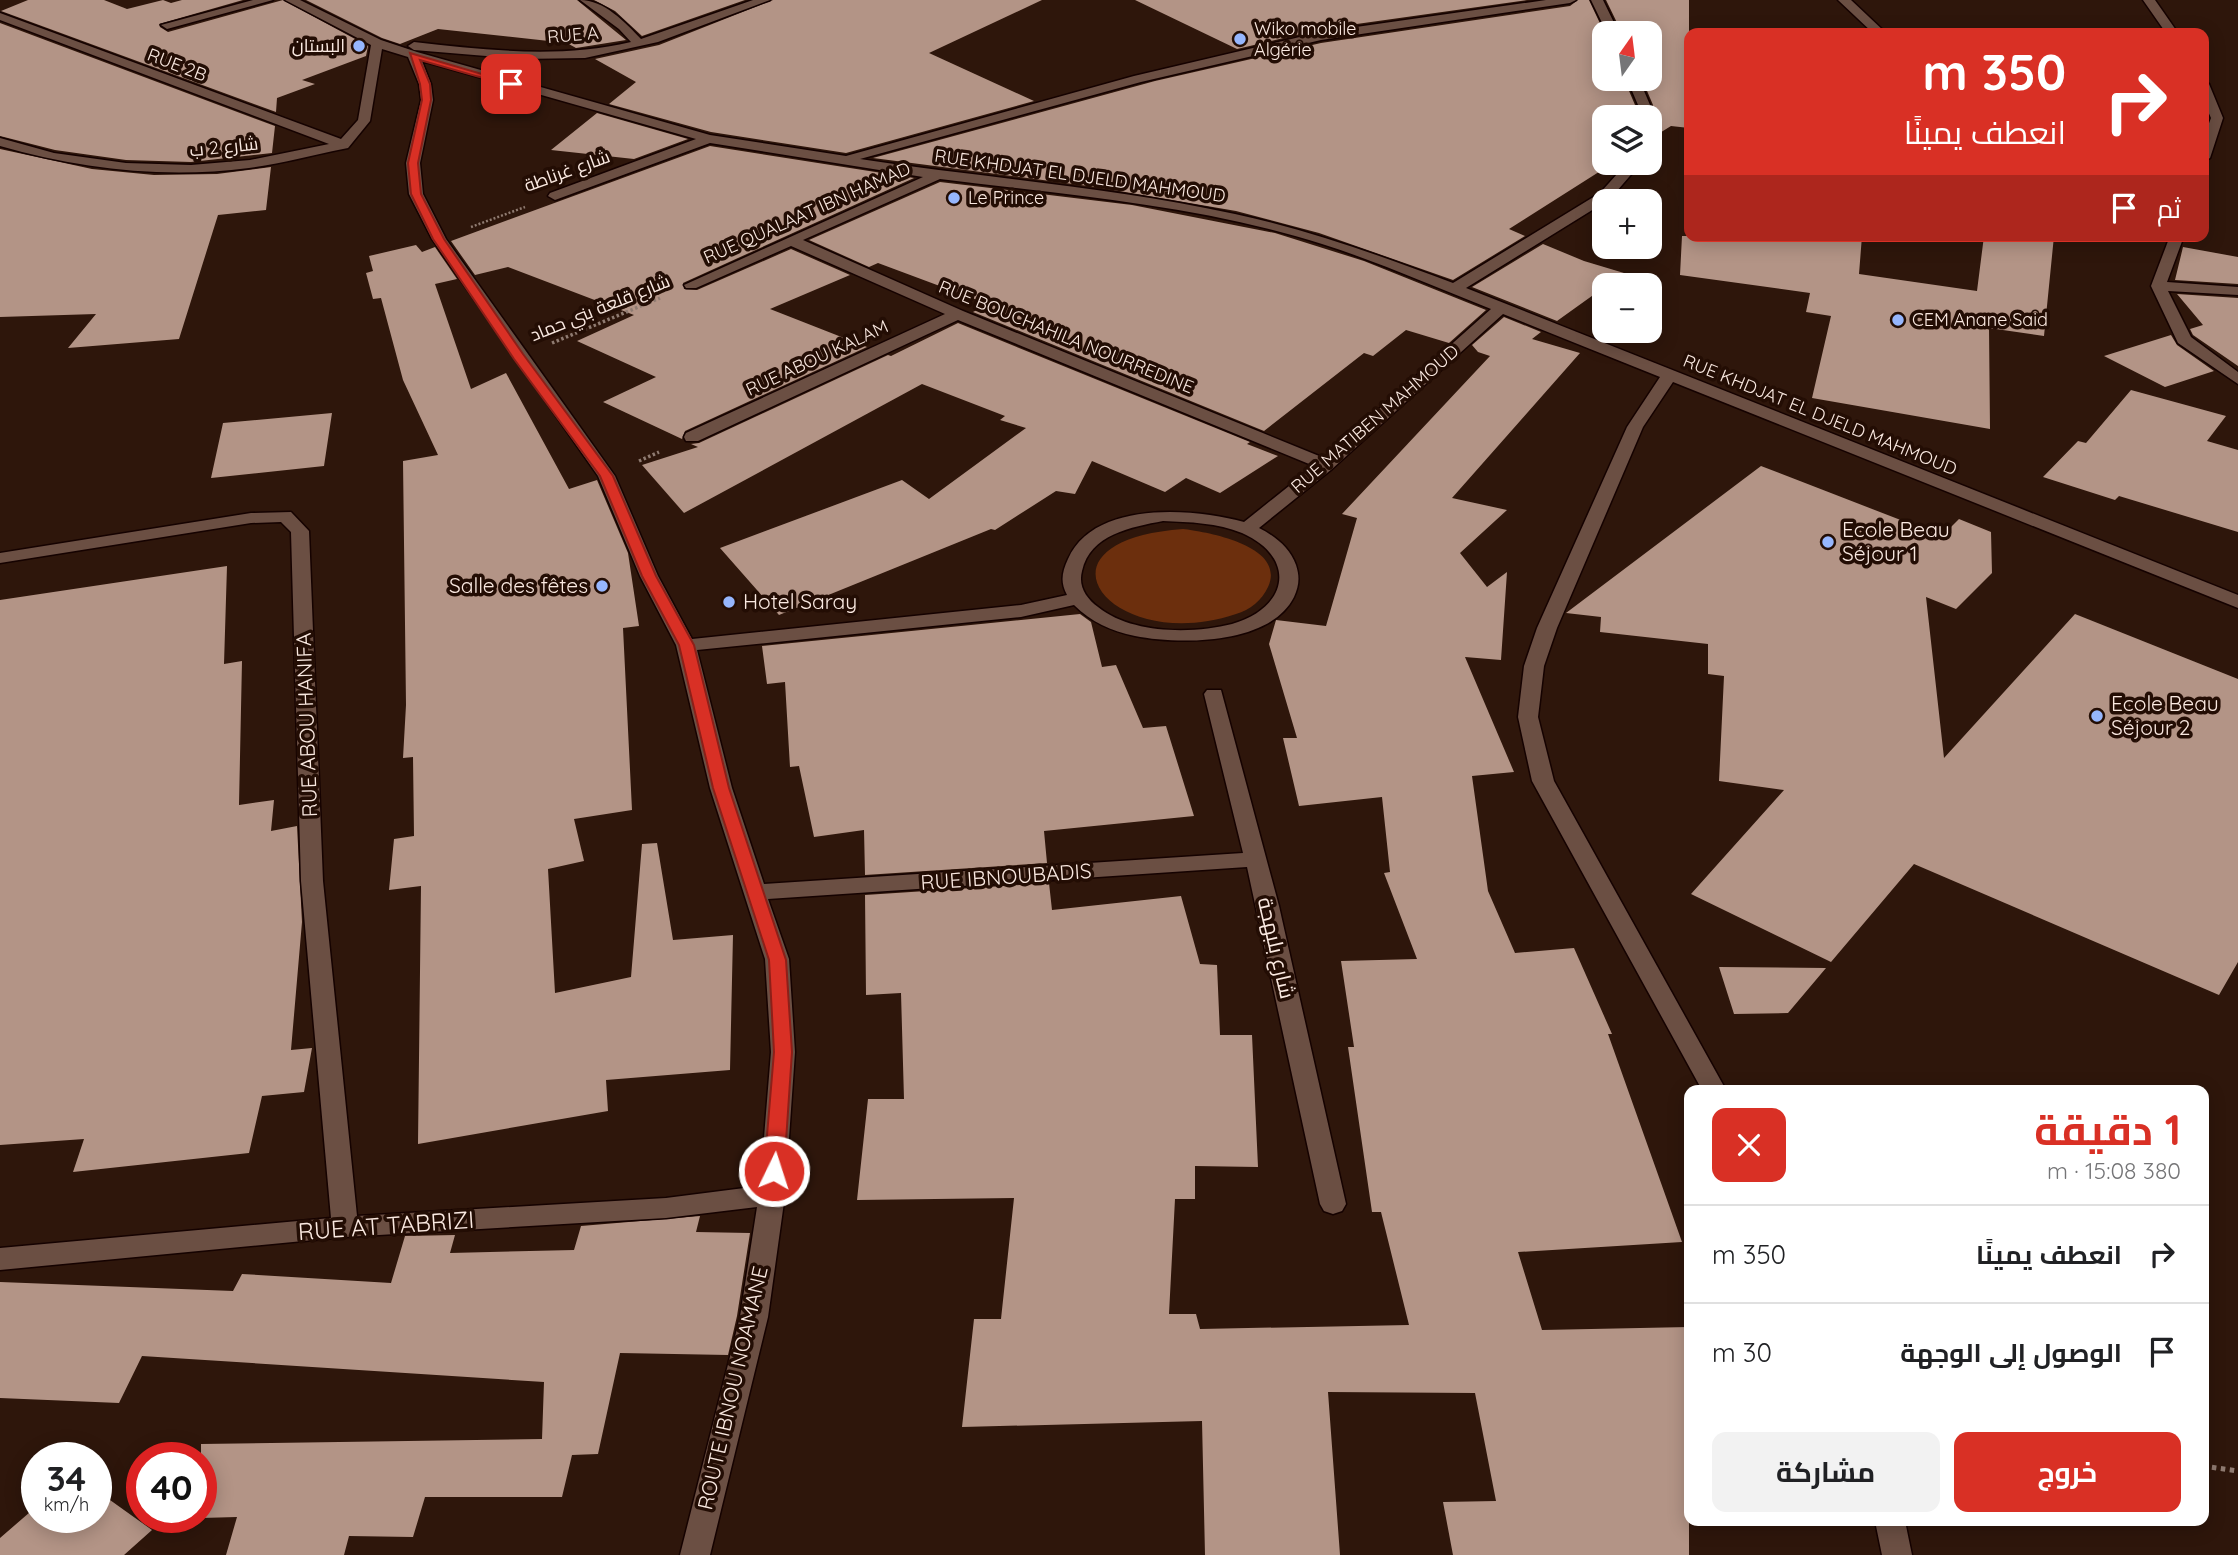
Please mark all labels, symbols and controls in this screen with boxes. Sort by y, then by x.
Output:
place label: Wiko mobile Algérie [1254,17,1356,61]
street label: RUE A [546,21,600,48]
north arrow [1592,21,1662,91]
map controls [1592,21,1662,343]
marker: Wiko mobile Algérie [1232,31,1248,47]
place label: البستان [292,34,345,57]
marker: البستان [351,38,367,54]
text: 350 m [1922,41,2066,102]
street label: RUE 2B [144,43,210,86]
pin [481,54,541,114]
icon: right [2090,56,2181,147]
icon: arrive [492,65,530,103]
button: layers [1592,105,1662,175]
text: انعطف يمينًا [1904,112,2066,152]
street label: شارع 2 ب [188,131,260,163]
street label: شارع غرناطة [521,144,613,198]
street label: RUE KHDJAT EL DJELD MAHMOUD [933,144,1227,207]
street label: RUE QUALAAT IBN HAMAD [700,156,914,269]
place label: Le Prince [968,186,1044,209]
button: + [1592,189,1662,259]
icon: arrive [2105,189,2143,227]
marker: Le Prince [946,190,962,206]
text: ثم [2157,192,2181,225]
street label: شارع قلعة بني حماد [526,269,674,349]
button: − [1592,273,1662,343]
street label: RUE BOUCHAHILA NOURREDINE [935,275,1197,398]
place label: CEM Anane Said [1912,308,2048,331]
marker: CEM Anane Said [1890,312,1906,328]
street label: RUE ABOU KALAM [742,314,892,401]
street label: RUE MATIBEN MAHMOUD [1286,339,1463,498]
street label: RUE KHDJAT EL DJELD MAHMOUD [1680,349,1961,480]
place label: Ecole Beau Séjour 1 [1842,516,1950,566]
marker: Ecole Beau Séjour 1 [1820,534,1836,550]
place label: Salle des fêtes [449,572,588,598]
marker: Salle des fêtes [594,578,610,594]
place label: Hotel Saray [743,588,857,614]
marker: Hotel Saray [721,594,737,610]
street label: RUE ABOU HANIFA [290,632,322,818]
place label: Ecole Beau Séjour 2 [2111,690,2219,740]
marker: Ecole Beau Séjour 2 [2089,708,2105,724]
street label: RUE IBNOUBADIS [920,857,1092,895]
street label: شارع بلبهجة [1251,895,1301,1001]
text: 1 دقيقة [2034,1103,2181,1156]
button: close [1712,1108,1786,1182]
position arrow [737,1134,811,1208]
text: 380 m · 15:08 [2047,1156,2181,1185]
street label: RUE AT TABRIZI [297,1204,475,1246]
icon: right [2143,1235,2181,1273]
text: 350 m [1712,1238,1786,1271]
text: انعطف يمينًا [1976,1238,2122,1271]
street label: ROUTE IBNOU NOAMANE [691,1263,773,1512]
icon: arrive [2143,1333,2181,1371]
text: 30 m [1712,1336,1772,1369]
text: الوصول إلى الوجهة [1900,1336,2122,1369]
button: مشاركة [1712,1432,1940,1512]
button: خروج [1954,1432,2181,1512]
speed limit sign: 40 [126,1442,217,1533]
text: 34 [47,1456,86,1500]
text: km/h [44,1493,89,1516]

